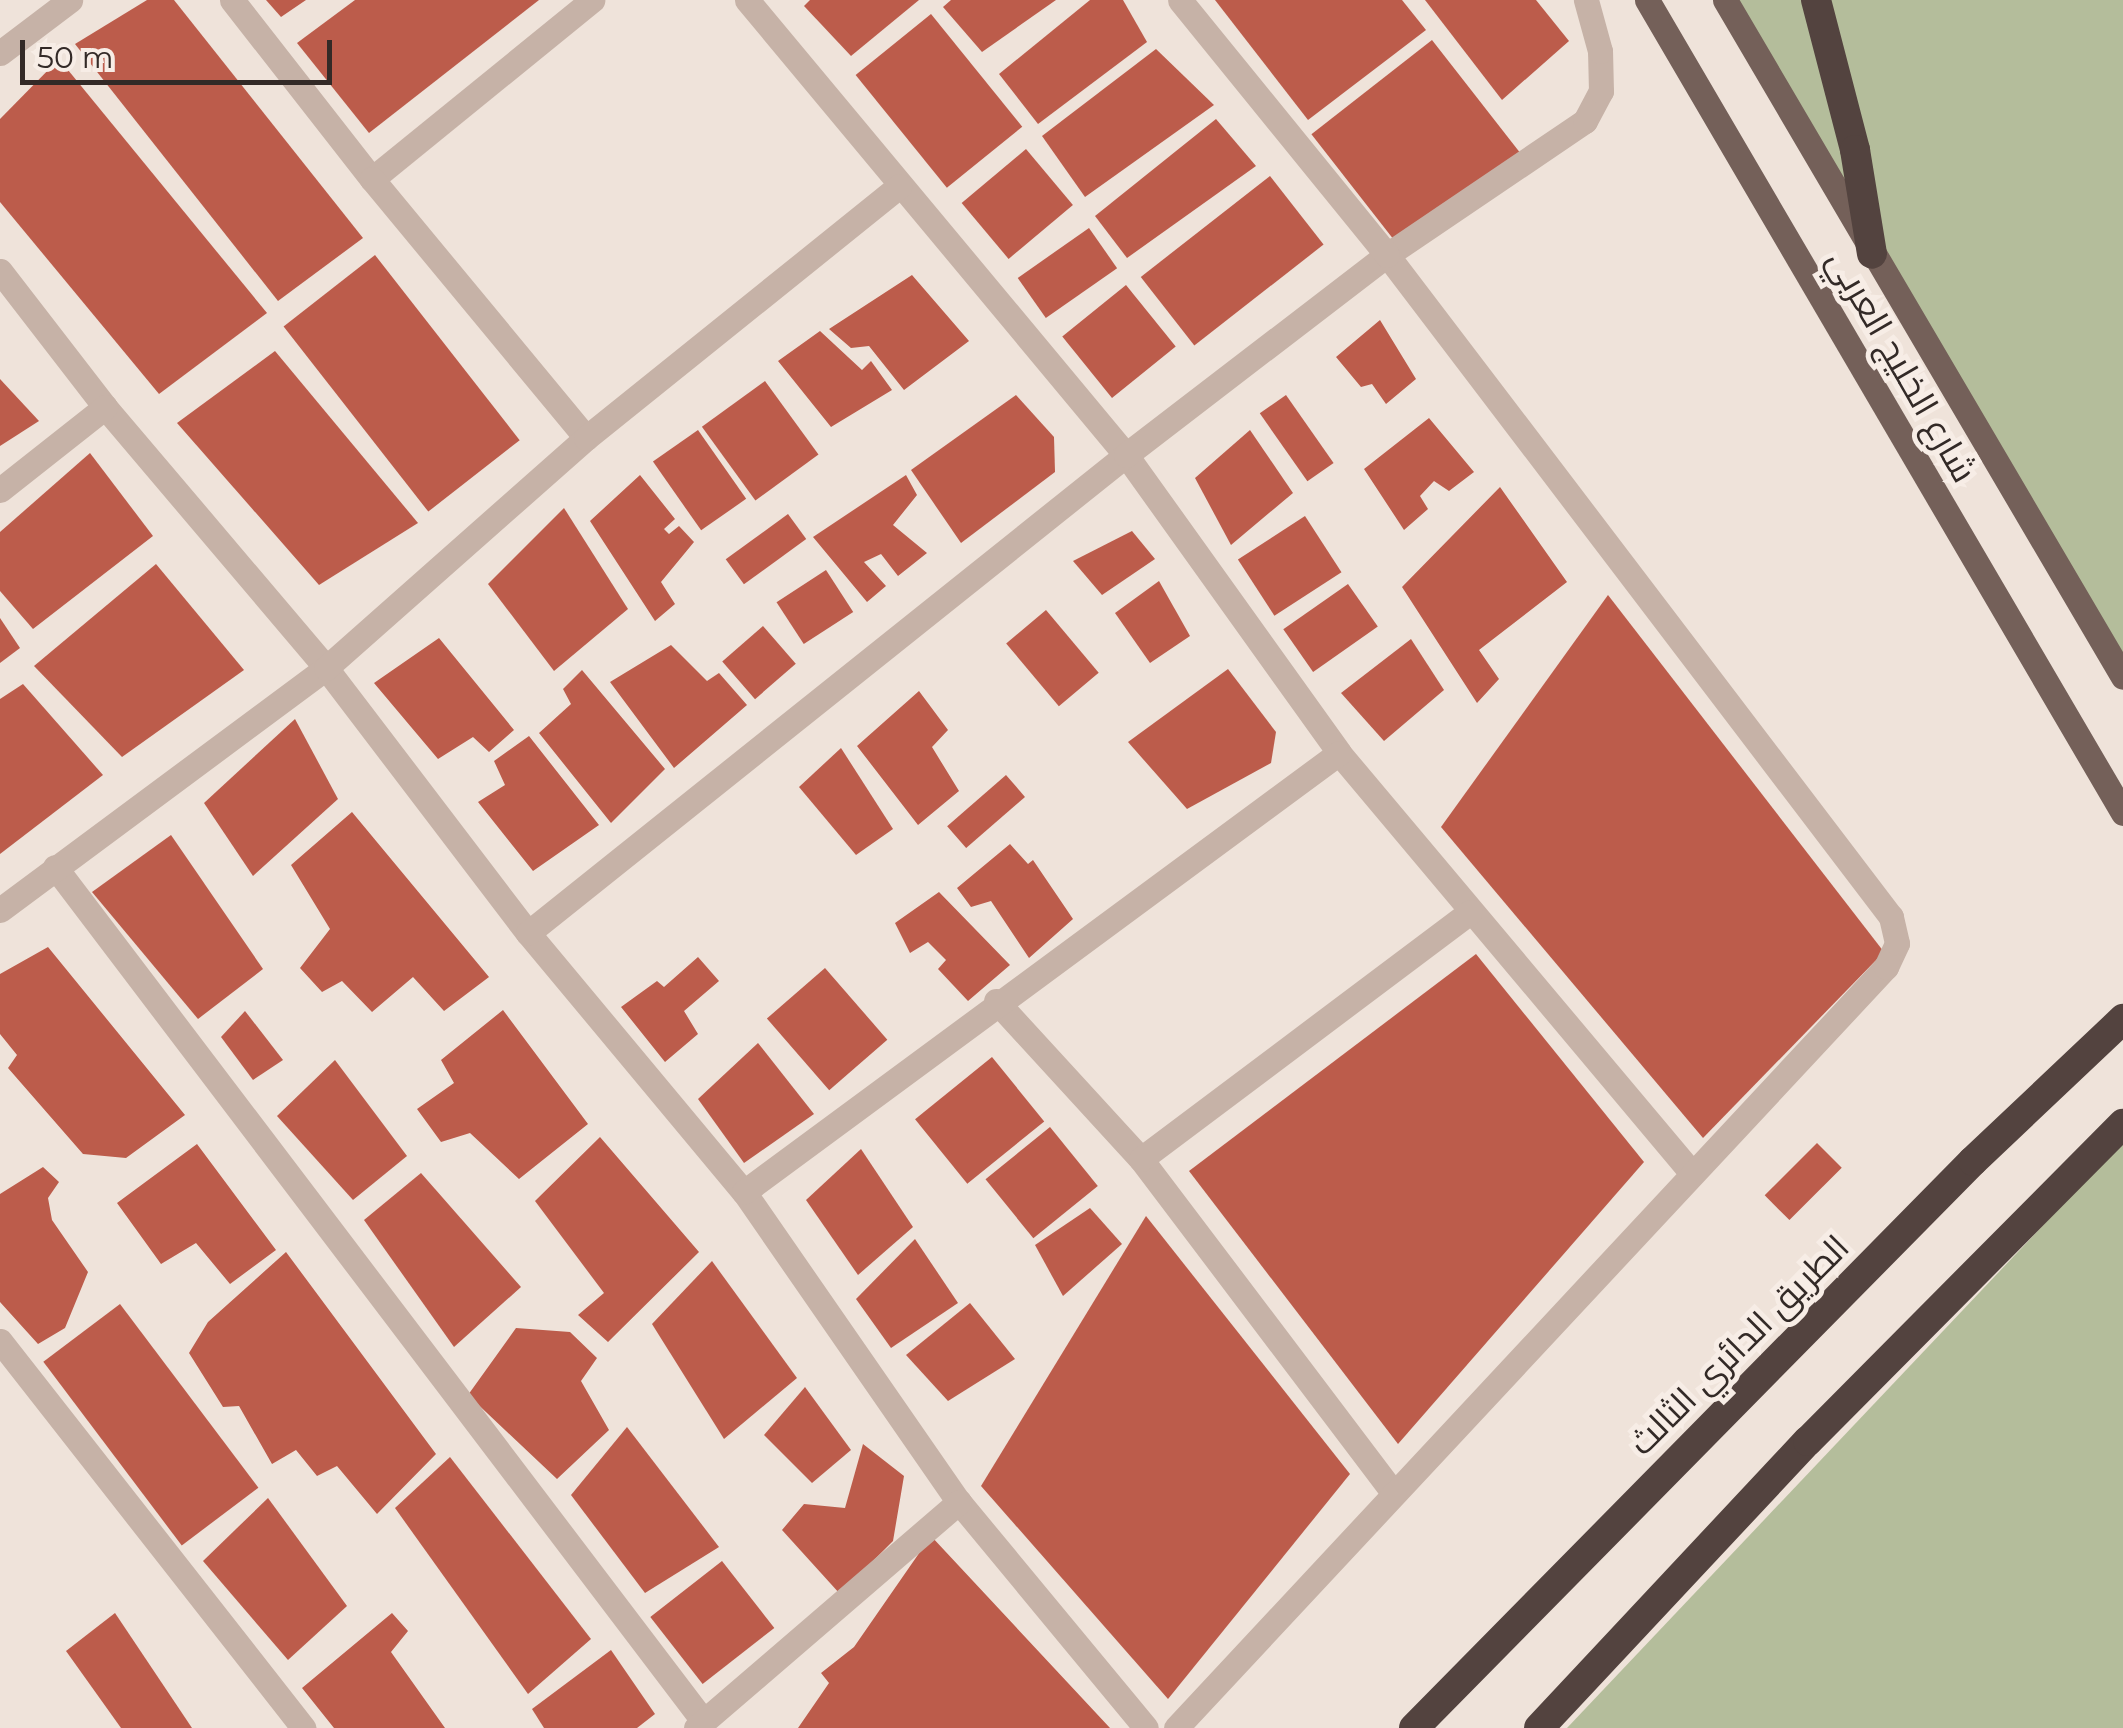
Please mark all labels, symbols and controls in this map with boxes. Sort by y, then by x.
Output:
scale bar [25,20,338,82]
text: 50 m [37,39,114,76]
street label: شارع الخليج العربي [1818,242,1986,490]
street label: الطريق الدائري الثالث [1620,1226,1858,1464]

